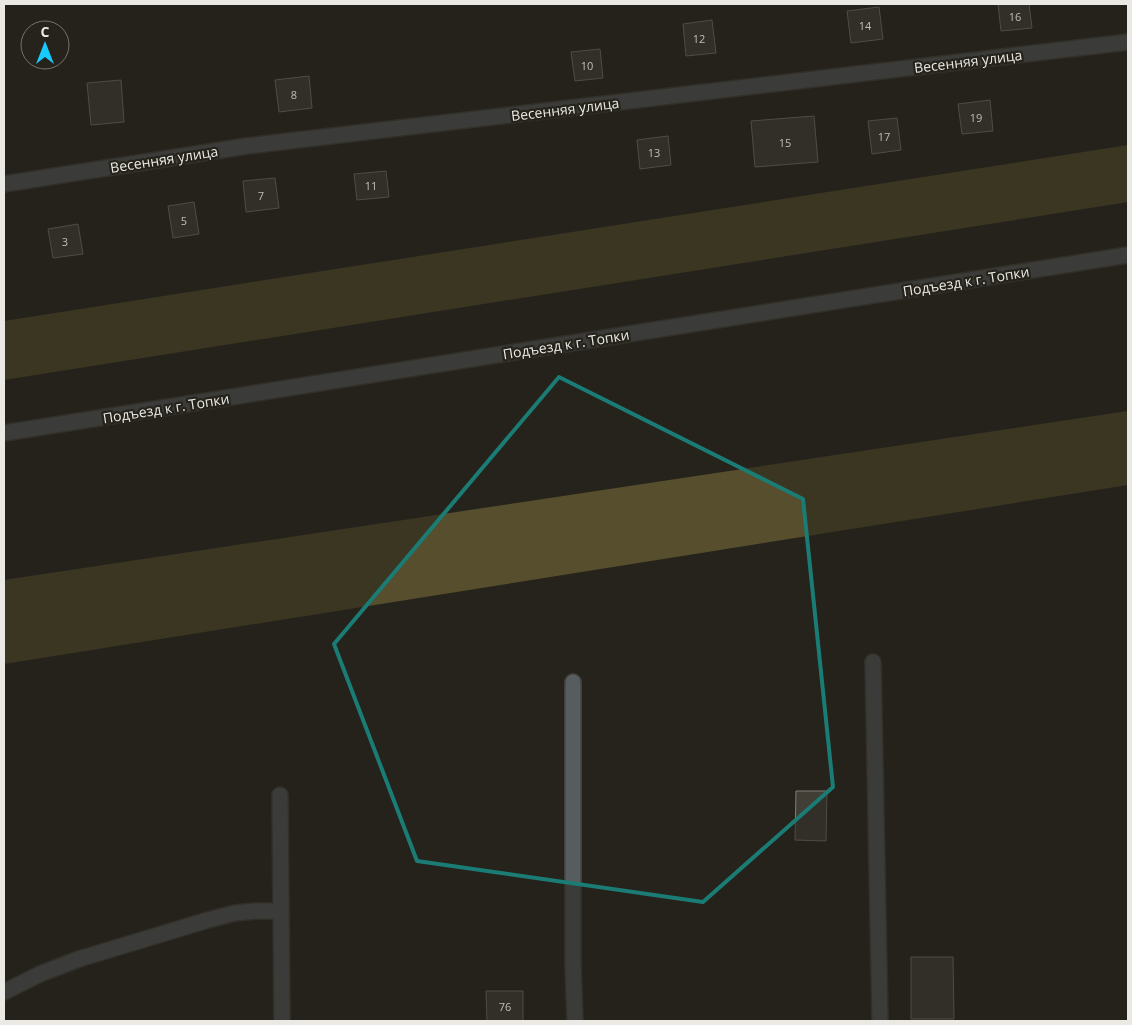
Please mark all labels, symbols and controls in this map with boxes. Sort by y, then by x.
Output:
house number: 16 [1009,9,1021,24]
house number: 14 [859,18,872,33]
north arrow [20,20,70,70]
text: С [41,22,50,41]
house number: 12 [693,31,705,46]
street label: Весенняя улица [913,45,1023,77]
house number: 10 [581,58,593,73]
house number: 8 [291,87,297,102]
street label: Весенняя улица [510,93,620,125]
house number: 19 [970,110,982,125]
house number: 17 [878,129,890,144]
house number: 15 [779,135,791,150]
street label: Весенняя улица [109,141,219,177]
house number: 13 [648,145,660,160]
house number: 11 [365,178,377,193]
house number: 7 [258,188,264,203]
house number: 5 [181,213,187,228]
house number: 3 [62,234,68,249]
street label: Подъезд к г. Топки [901,262,1031,300]
street label: Подъезд к г. Топки [501,325,631,363]
street label: Подъезд к г. Топки [101,389,231,427]
house number: 76 [499,999,511,1014]

